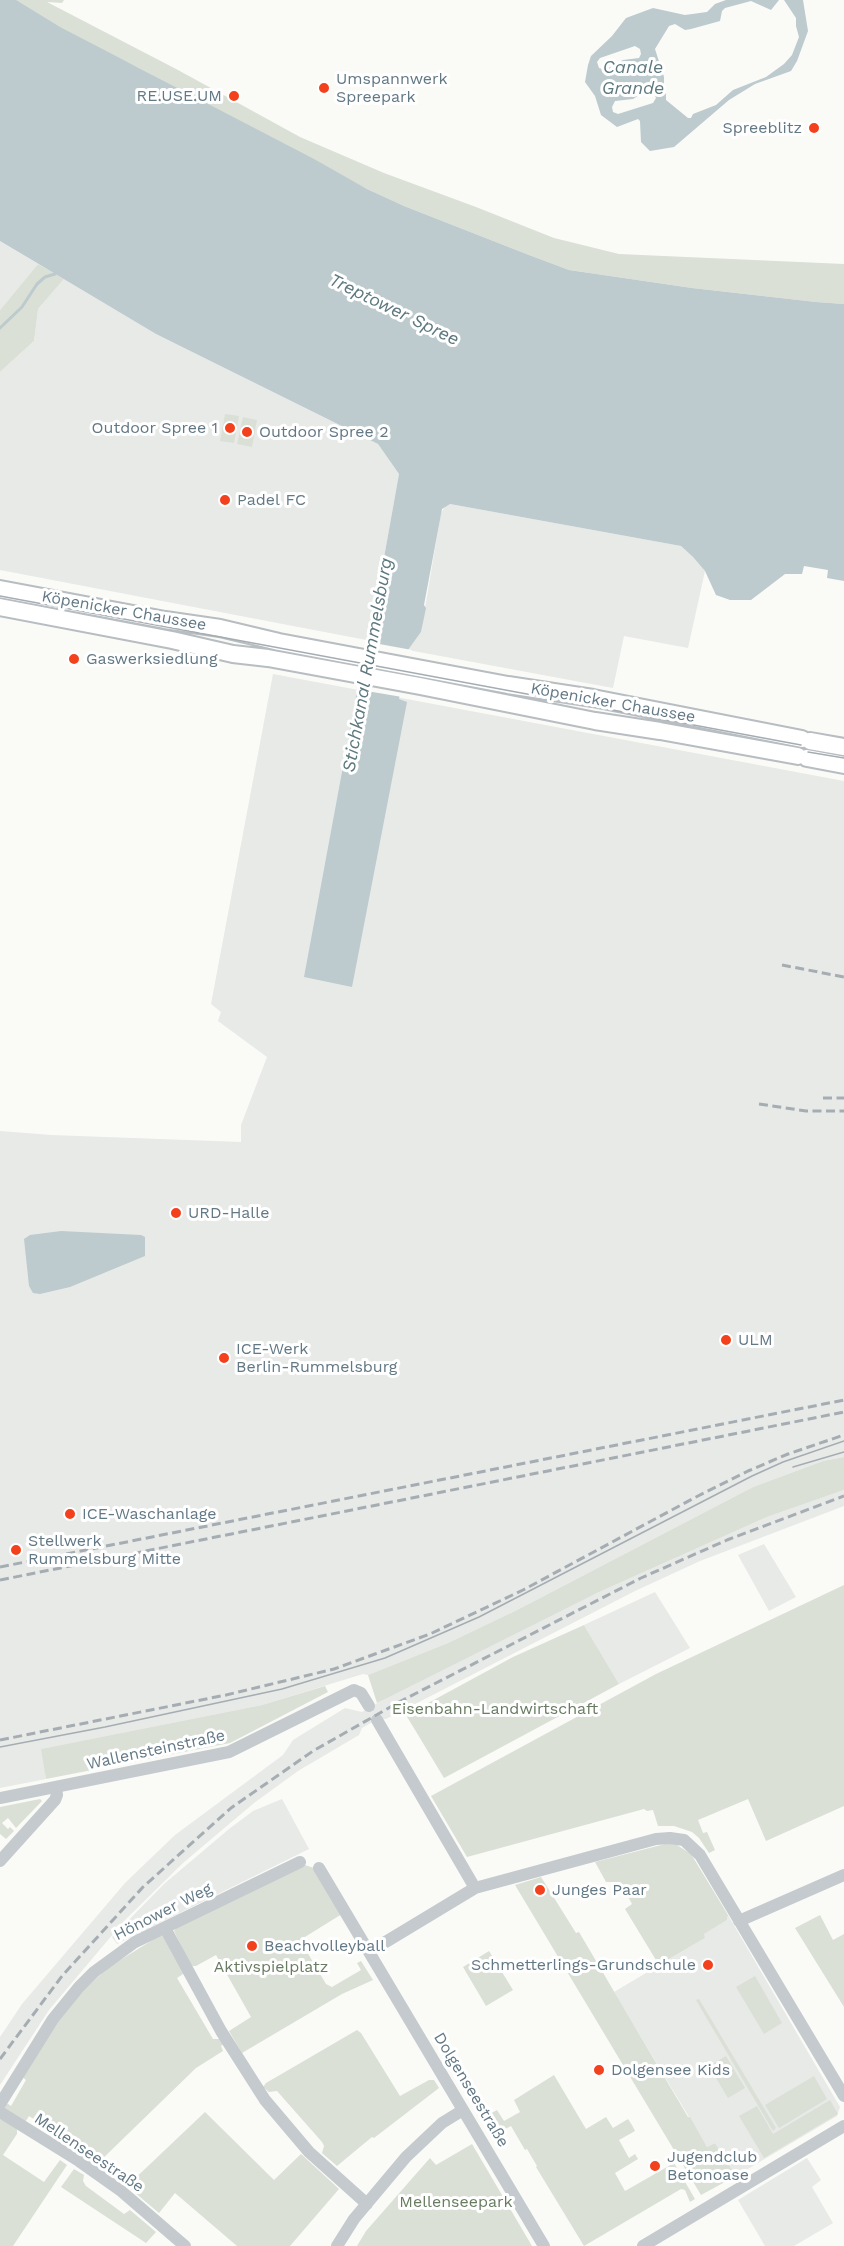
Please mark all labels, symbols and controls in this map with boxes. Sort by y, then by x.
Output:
water label: Canale Grande [602,57,664,100]
place label: Umspannwerk Spreepark [336,69,448,107]
marker: Umspannwerk Spreepark [317,81,331,95]
place label: RE.USE.UM [137,86,222,106]
marker: RE.USE.UM [227,89,241,103]
place label: Spreeblitz [723,118,802,138]
marker: Spreeblitz [807,121,821,135]
water label: Treptower Spree [326,269,462,351]
place label: Outdoor Spree 1 [92,418,218,438]
marker: Outdoor Spree 1 [223,421,237,435]
place label: Outdoor Spree 2 [259,422,388,442]
marker: Outdoor Spree 2 [240,425,254,439]
place label: Padel FC [237,490,306,510]
marker: Padel FC [218,493,232,507]
water label: Stichkanal Rummelsburg [338,556,398,774]
street label: Köpenicker Chaussee [40,587,208,635]
place label: Gaswerksiedlung [86,649,218,669]
marker: Gaswerksiedlung [67,652,81,666]
street label: Köpenicker Chaussee [529,679,697,727]
place label: URD-Halle [188,1203,269,1223]
marker: URD-Halle [169,1206,183,1220]
place label: ULM [738,1330,773,1350]
marker: ULM [719,1333,733,1347]
place label: ICE-Werk Berlin-Rummelsburg [236,1339,397,1377]
marker: ICE-Werk Berlin-Rummelsburg [217,1351,231,1365]
place label: ICE-Waschanlage [82,1504,217,1524]
marker: ICE-Waschanlage [63,1507,77,1521]
place label: Stellwerk Rummelsburg Mitte [28,1531,181,1569]
marker: Stellwerk Rummelsburg Mitte [9,1543,23,1557]
park label: Eisenbahn-Landwirtschaft [392,1699,598,1719]
street label: Wallensteinstraße [85,1726,227,1774]
street label: Hönower Weg [111,1879,215,1945]
place label: Junges Paar [552,1880,647,1900]
marker: Junges Paar [533,1883,547,1897]
place label: Beachvolleyball [264,1936,385,1956]
marker: Beachvolleyball [245,1939,259,1953]
place label: Schmetterlings-Grundschule [471,1955,696,1975]
park label: Aktivspielplatz [214,1957,328,1977]
marker: Schmetterlings-Grundschule [701,1958,715,1972]
street label: Dolgenseestraße [429,2029,513,2151]
place label: Dolgensee Kids [611,2060,730,2080]
marker: Dolgensee Kids [592,2063,606,2077]
street label: Mellenseestraße [30,2109,148,2197]
place label: Jugendclub Betonoase [667,2147,757,2185]
marker: Jugendclub Betonoase [648,2159,662,2173]
park label: Mellenseepark [399,2192,513,2212]

